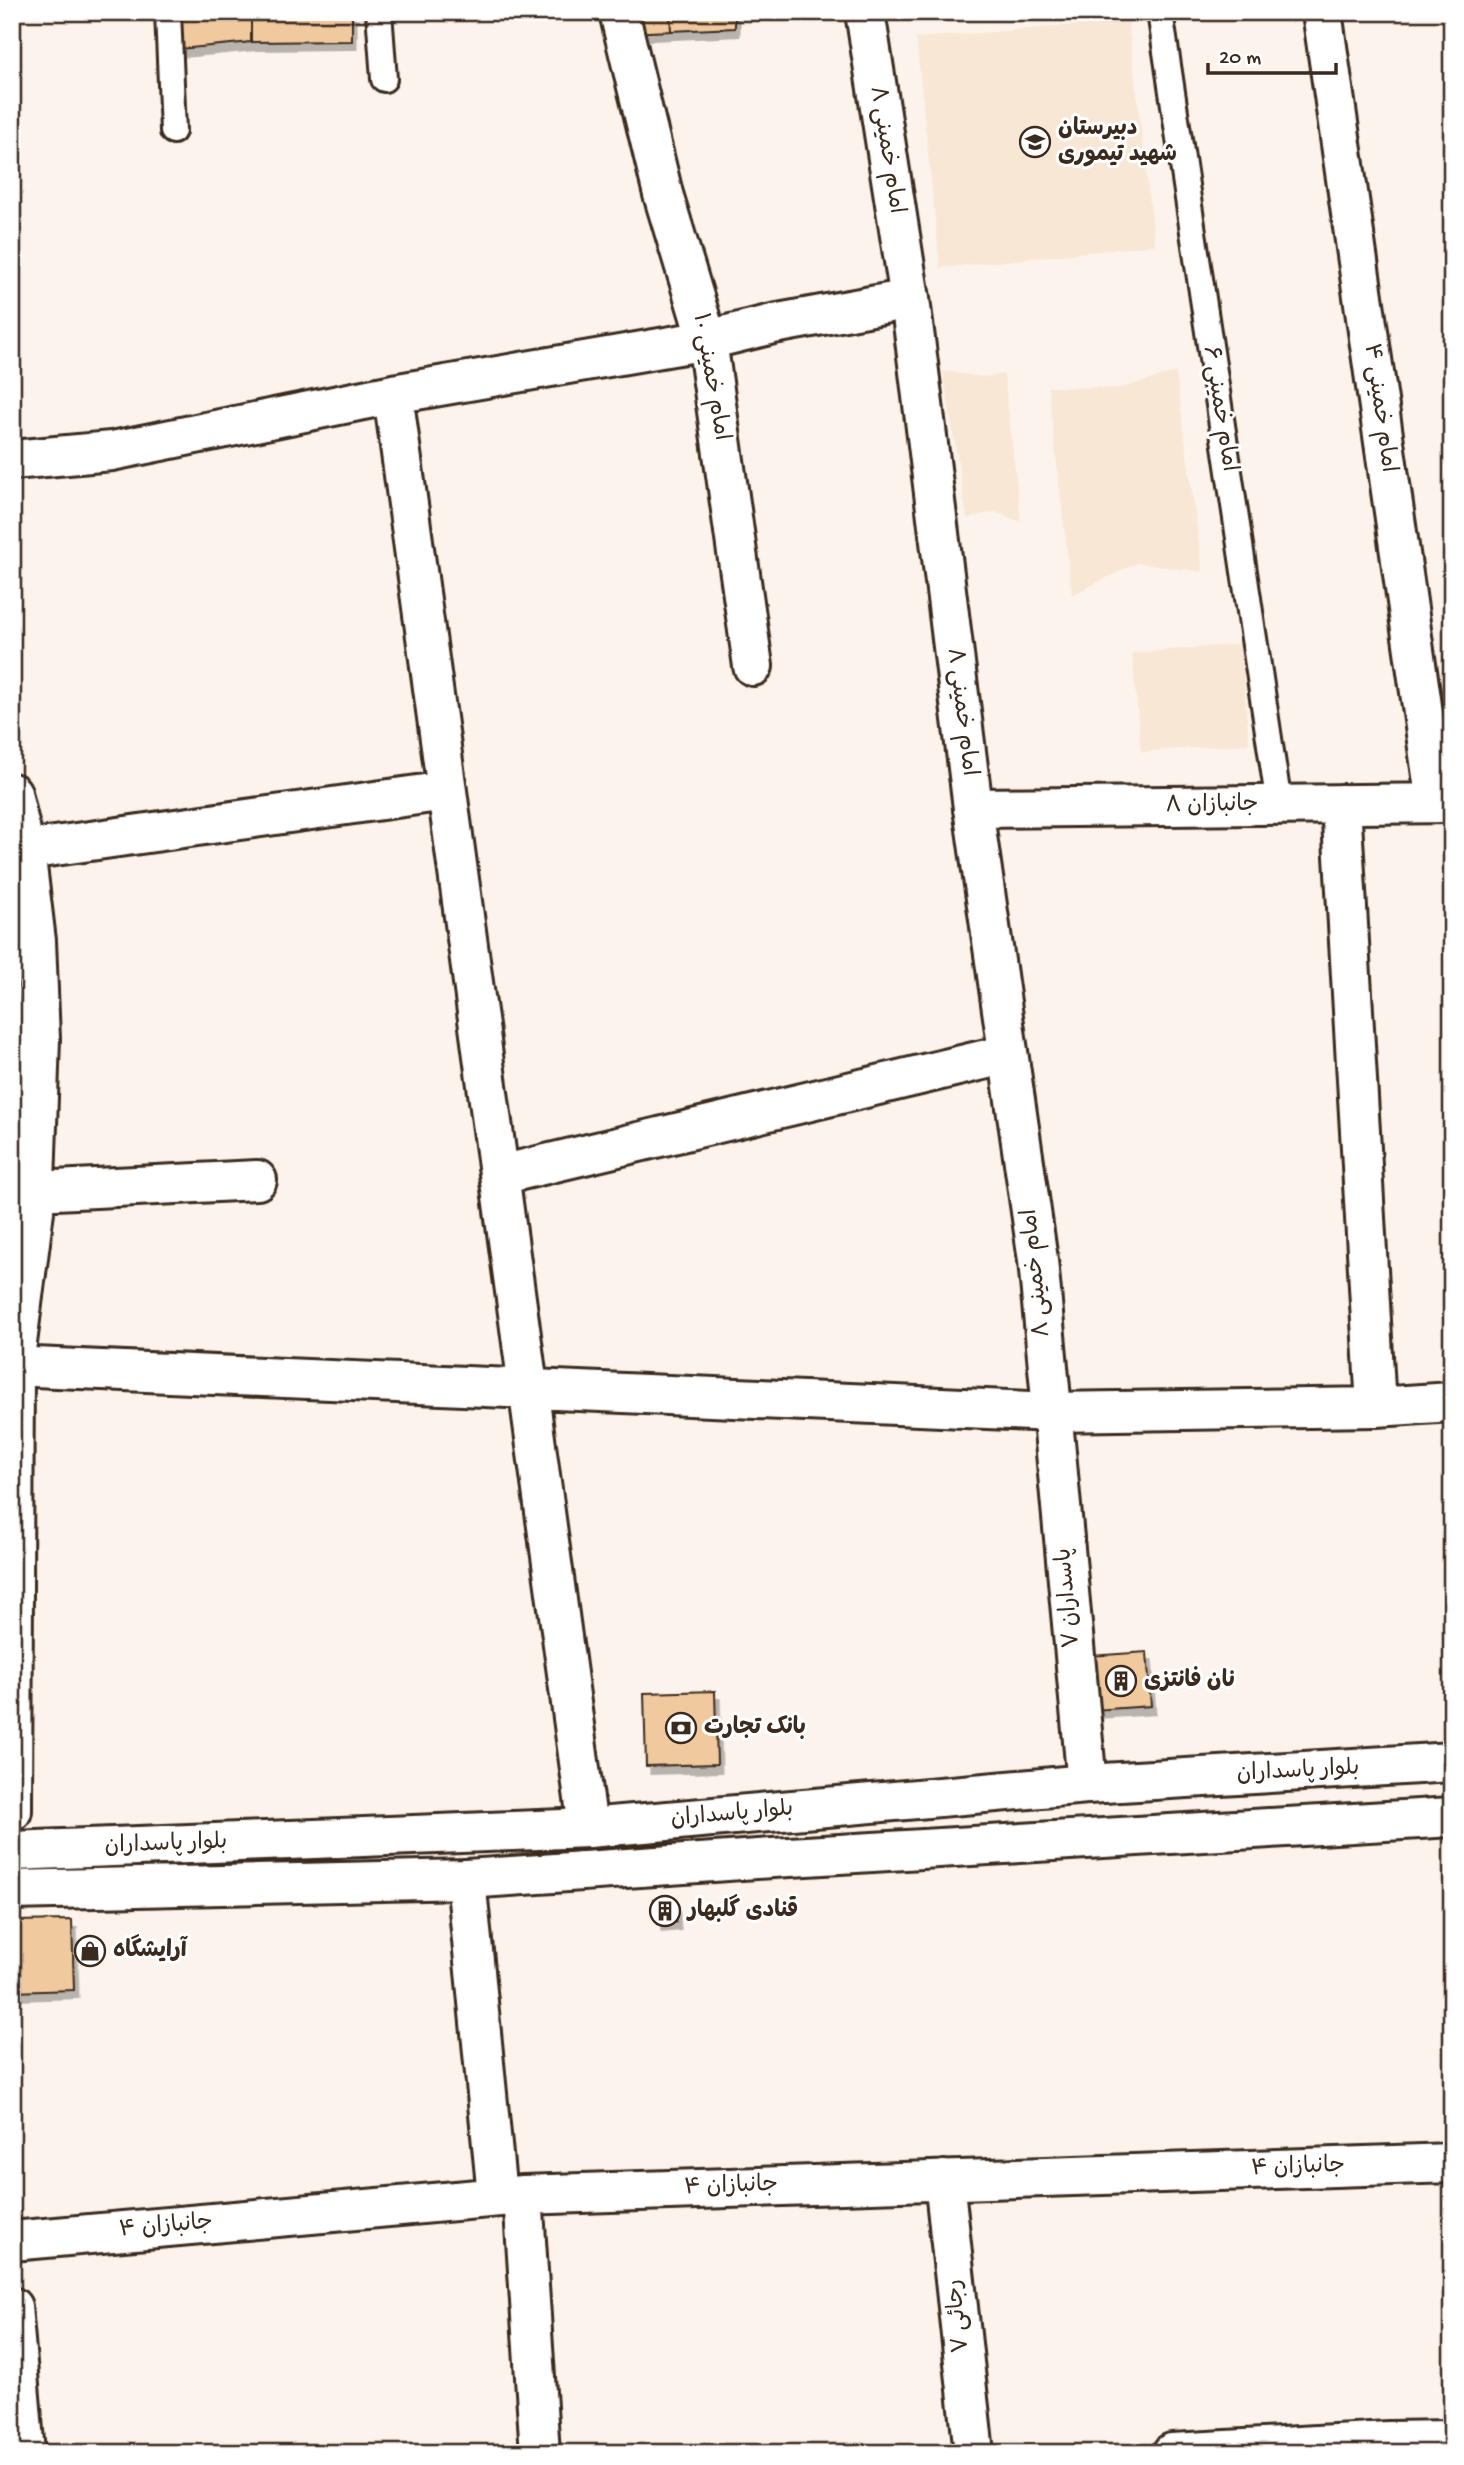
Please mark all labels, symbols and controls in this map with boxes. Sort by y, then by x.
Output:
scale bar [1208,32,1336,76]
text: 20 m [1219,47,1261,72]
street label: امام خمینی ۸ [862,84,909,216]
place label: دبیرستان شهید تیموری [1058,116,1177,169]
school or university icon: دبیرستان شهید تیموری [1018,125,1052,159]
street label: امام خمینی ۱۰ [685,311,734,443]
street label: امام خمینی ۴ [1356,342,1401,475]
street label: امام خمینی ۶ [1195,344,1242,474]
street label: امام خمینی ۸ [939,646,982,778]
street label: جانبازان ۸ [1165,792,1259,820]
street label: امام خمینی ۸ [1017,1207,1058,1339]
street label: پاسداران ۷ [1051,1547,1087,1649]
building icon: نان فانتزی [1104,1664,1138,1698]
place label: نان فانتزی [1144,1666,1235,1695]
bank icon: بانک تجارت [664,1711,698,1745]
place label: بانک تجارت [704,1715,806,1742]
street label: بلوار پاسداران [1236,1755,1360,1789]
street label: بلوار پاسداران [670,1796,794,1834]
street label: بلوار پاسداران [104,1829,228,1861]
building icon: قنادی گلبهار [648,1894,682,1928]
place label: قنادی گلبهار [686,1894,798,1925]
shop icon: آرایشگاه [73,1934,107,1968]
place label: آرایشگاه [113,1934,189,1965]
street label: جانبازان ۴ [1251,2153,1345,2183]
street label: جانبازان ۴ [684,2172,778,2202]
street label: جانبازان ۴ [118,2209,214,2245]
street label: رجائی ۷ [942,2278,976,2354]

